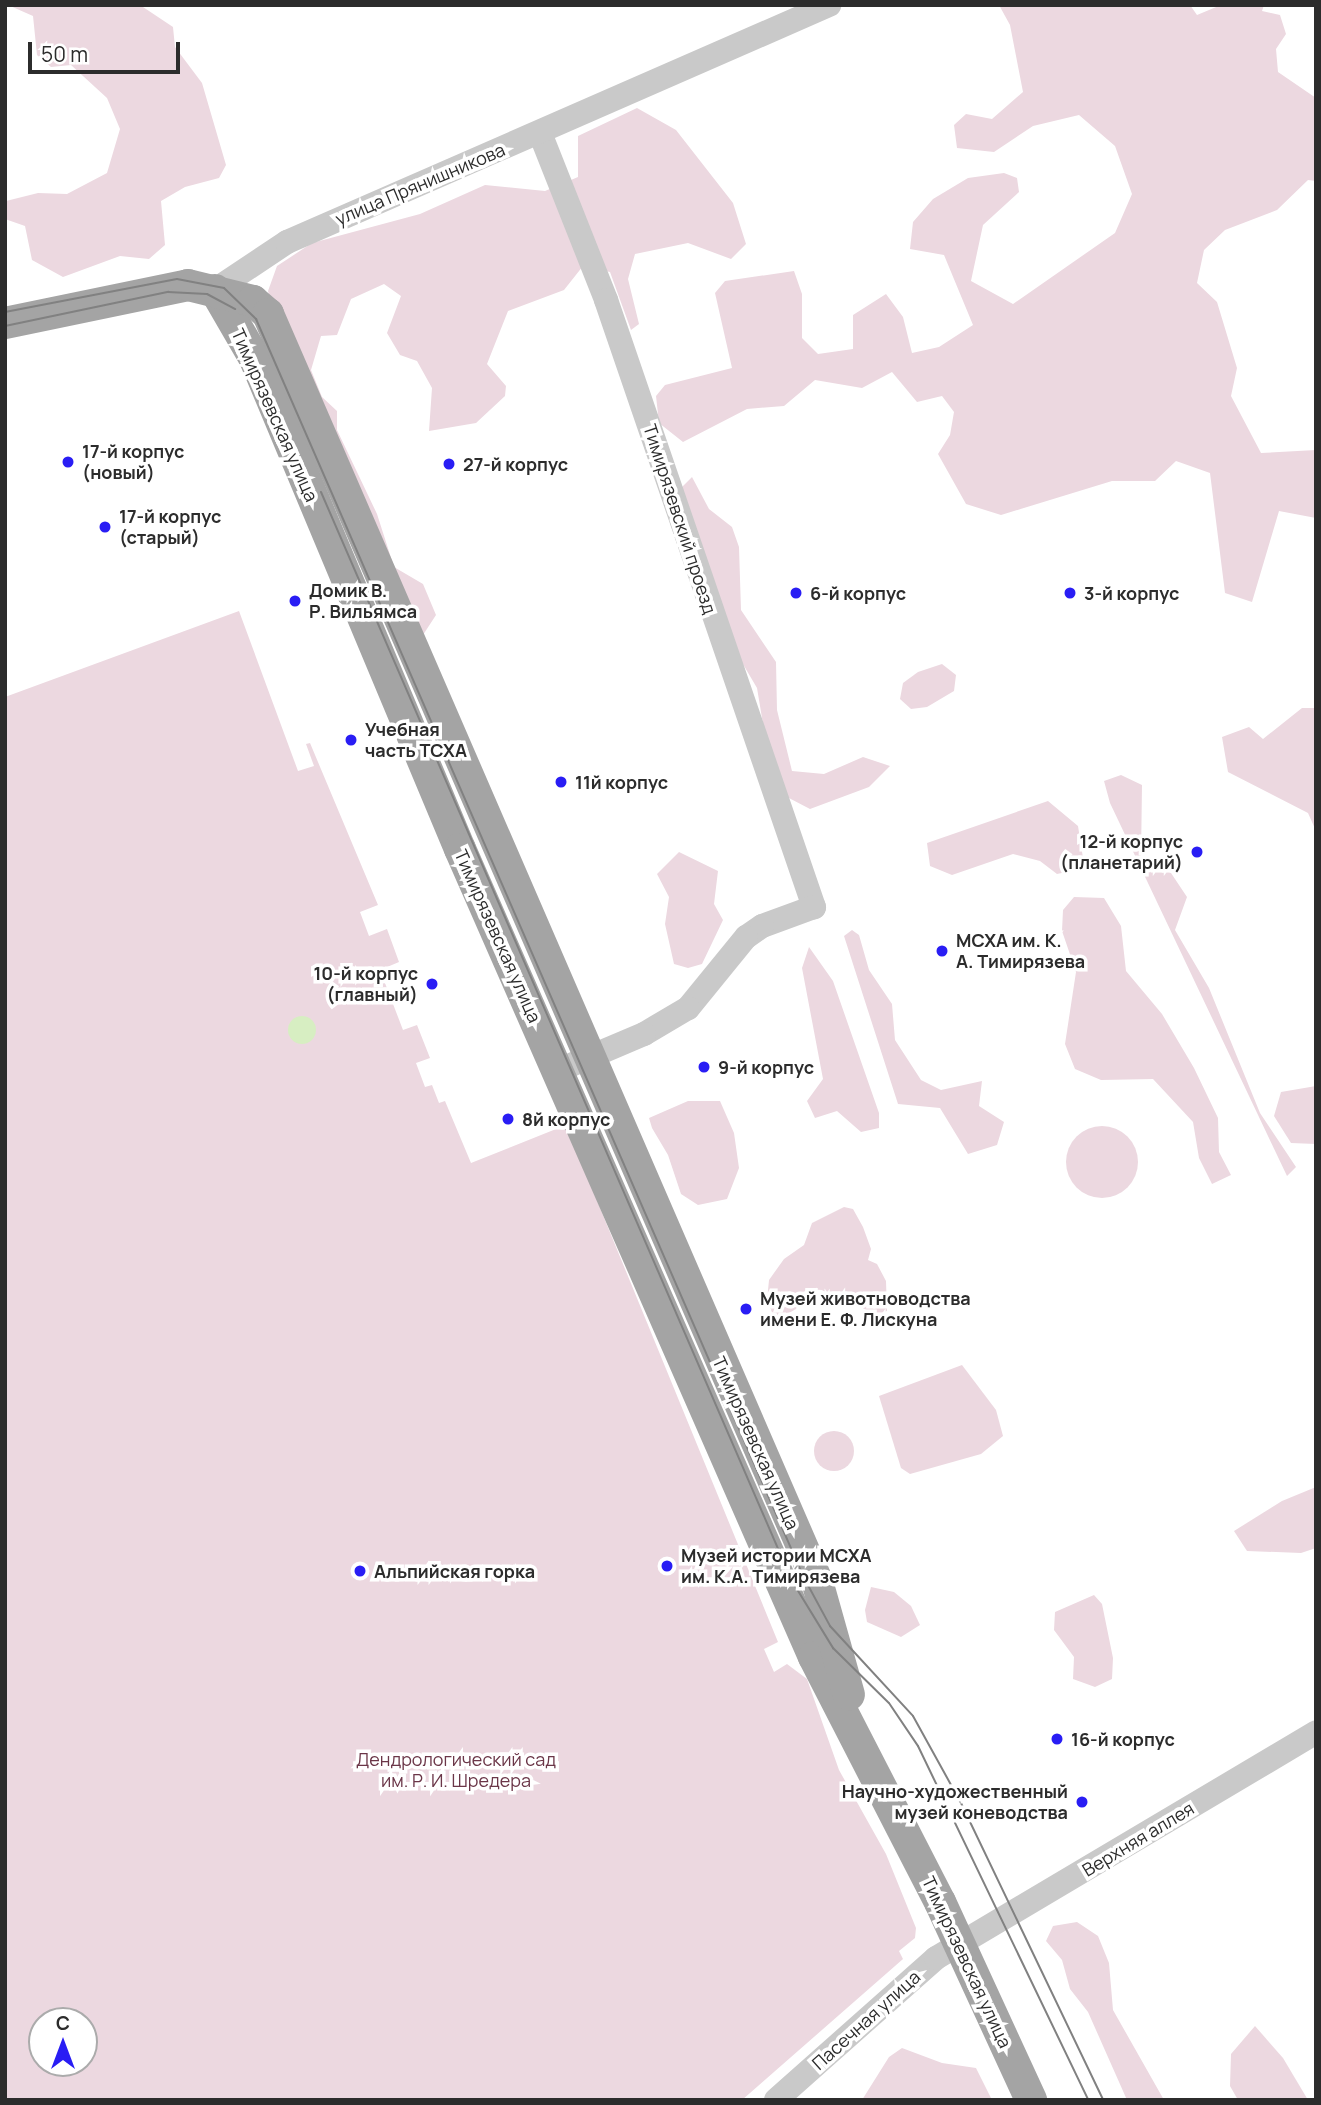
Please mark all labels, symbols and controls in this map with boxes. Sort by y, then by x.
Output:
scale bar [32,28,184,72]
text: 50 m [41,40,88,68]
street label: улица Прянишникова [332,139,508,229]
street label: Тимирязевская улица [227,325,323,505]
street label: Тимирязевский проезд [639,421,721,617]
place label: 17-й корпус (новый) [82,441,184,484]
place label: 27-й корпус [463,453,568,475]
marker: 17-й корпус (новый) [60,454,76,470]
marker: 27-й корпус [441,456,457,472]
place label: 17-й корпус (старый) [119,506,221,548]
marker: 17-й корпус (старый) [97,519,113,535]
place label: Домик В. Р. Вильямса [309,580,417,622]
place label: 6-й корпус [810,582,906,604]
place label: 3-й корпус [1084,582,1179,604]
marker: 6-й корпус [788,585,804,601]
marker: 3-й корпус [1062,585,1078,601]
marker: Домик В. Р. Вильямса [287,593,303,609]
place label: Учебная часть ТСХА [365,719,467,762]
marker: Учебная часть ТСХА [343,732,359,748]
place label: 11й корпус [575,771,668,793]
marker: 11й корпус [553,774,569,790]
place label: 12-й корпус (планетарий) [1060,831,1183,874]
marker: 12-й корпус (планетарий) [1189,844,1205,860]
street label: Тимирязевская улица [450,846,546,1026]
place label: МСХА им. К. А. Тимирязева [956,930,1085,972]
marker: МСХА им. К. А. Тимирязева [934,943,950,959]
place label: 10-й корпус (главный) [313,963,418,1006]
marker: 10-й корпус (главный) [424,976,440,992]
place label: 9-й корпус [718,1056,814,1078]
marker: 9-й корпус [696,1059,712,1075]
place label: 8й корпус [522,1108,610,1130]
marker: 8й корпус [500,1111,516,1127]
place label: Музей животноводства имени Е. Ф. Лискуна [760,1288,971,1330]
marker: Музей животноводства имени Е. Ф. Лискуна [738,1301,754,1317]
street label: Тимирязевская улица [708,1353,804,1533]
place label: Музей истории МСХА им. К.А. Тимирязева [681,1545,872,1588]
marker: Музей истории МСХА им. К.А. Тимирязева [659,1558,675,1574]
place label: Альпийская горка [374,1560,535,1582]
marker: Альпийская горка [352,1563,368,1579]
place label: 16-й корпус [1071,1728,1175,1750]
marker: 16-й корпус [1049,1731,1065,1747]
park label: Дендрологический сад им. Р. И. Шредера [356,1749,556,1792]
place label: Научно-художественный музей коневодства [842,1781,1068,1824]
marker: Научно-художественный музей коневодства [1074,1794,1090,1810]
street label: Верхняя аллея [1078,1797,1198,1881]
street label: Тимирязевская улица [918,1873,1016,2051]
street label: Пасечная улица [808,1966,924,2074]
north arrow [28,2007,98,2077]
text: С [56,2010,70,2036]

